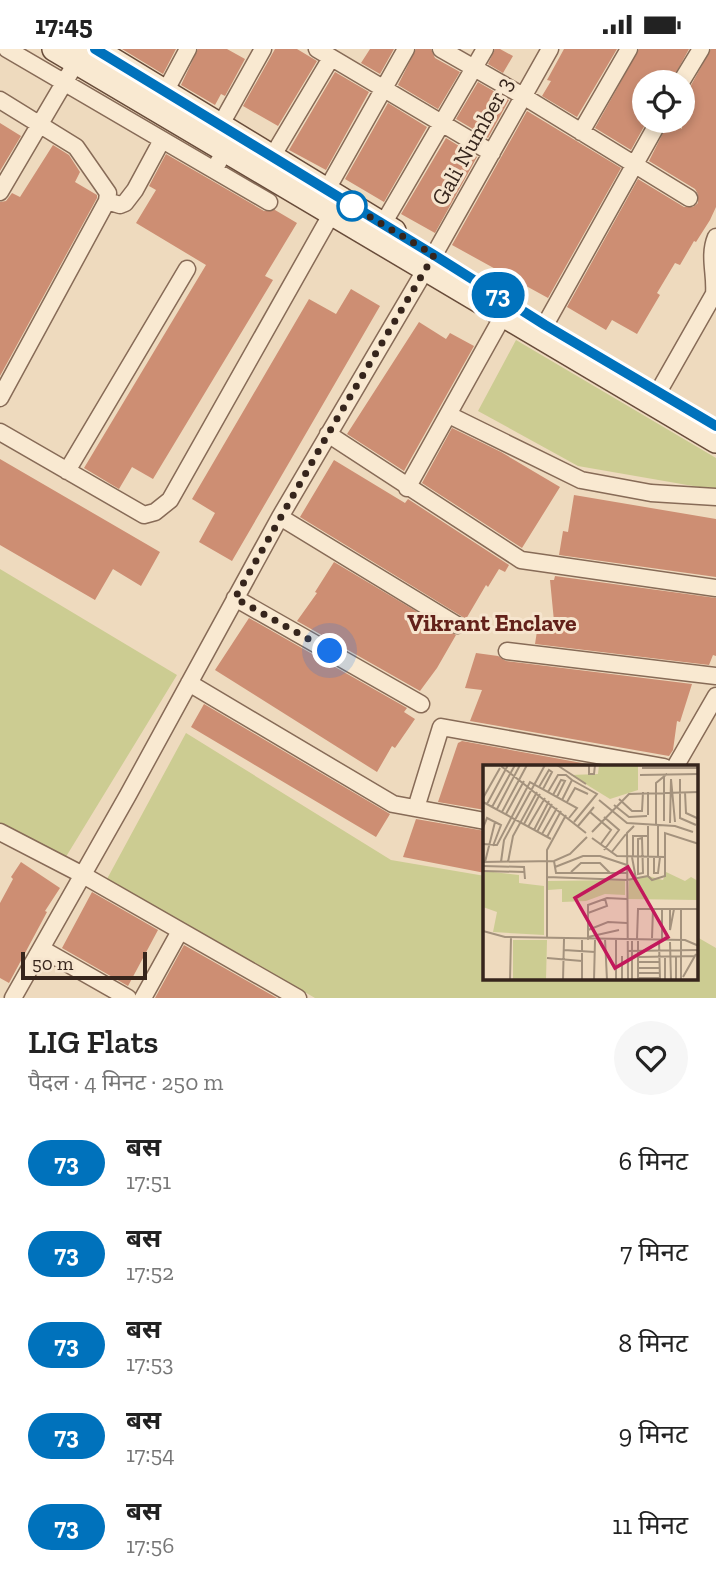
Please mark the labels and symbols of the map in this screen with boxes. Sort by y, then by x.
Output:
street label: Gali Number 3 [425,72,519,210]
unlabelled marker [337,191,367,221]
line badge: 73 [466,272,530,318]
district label: Vikrant Enclave [407,608,577,637]
your location [312,633,347,668]
inset map [483,765,698,981]
scale bar [21,949,147,981]

